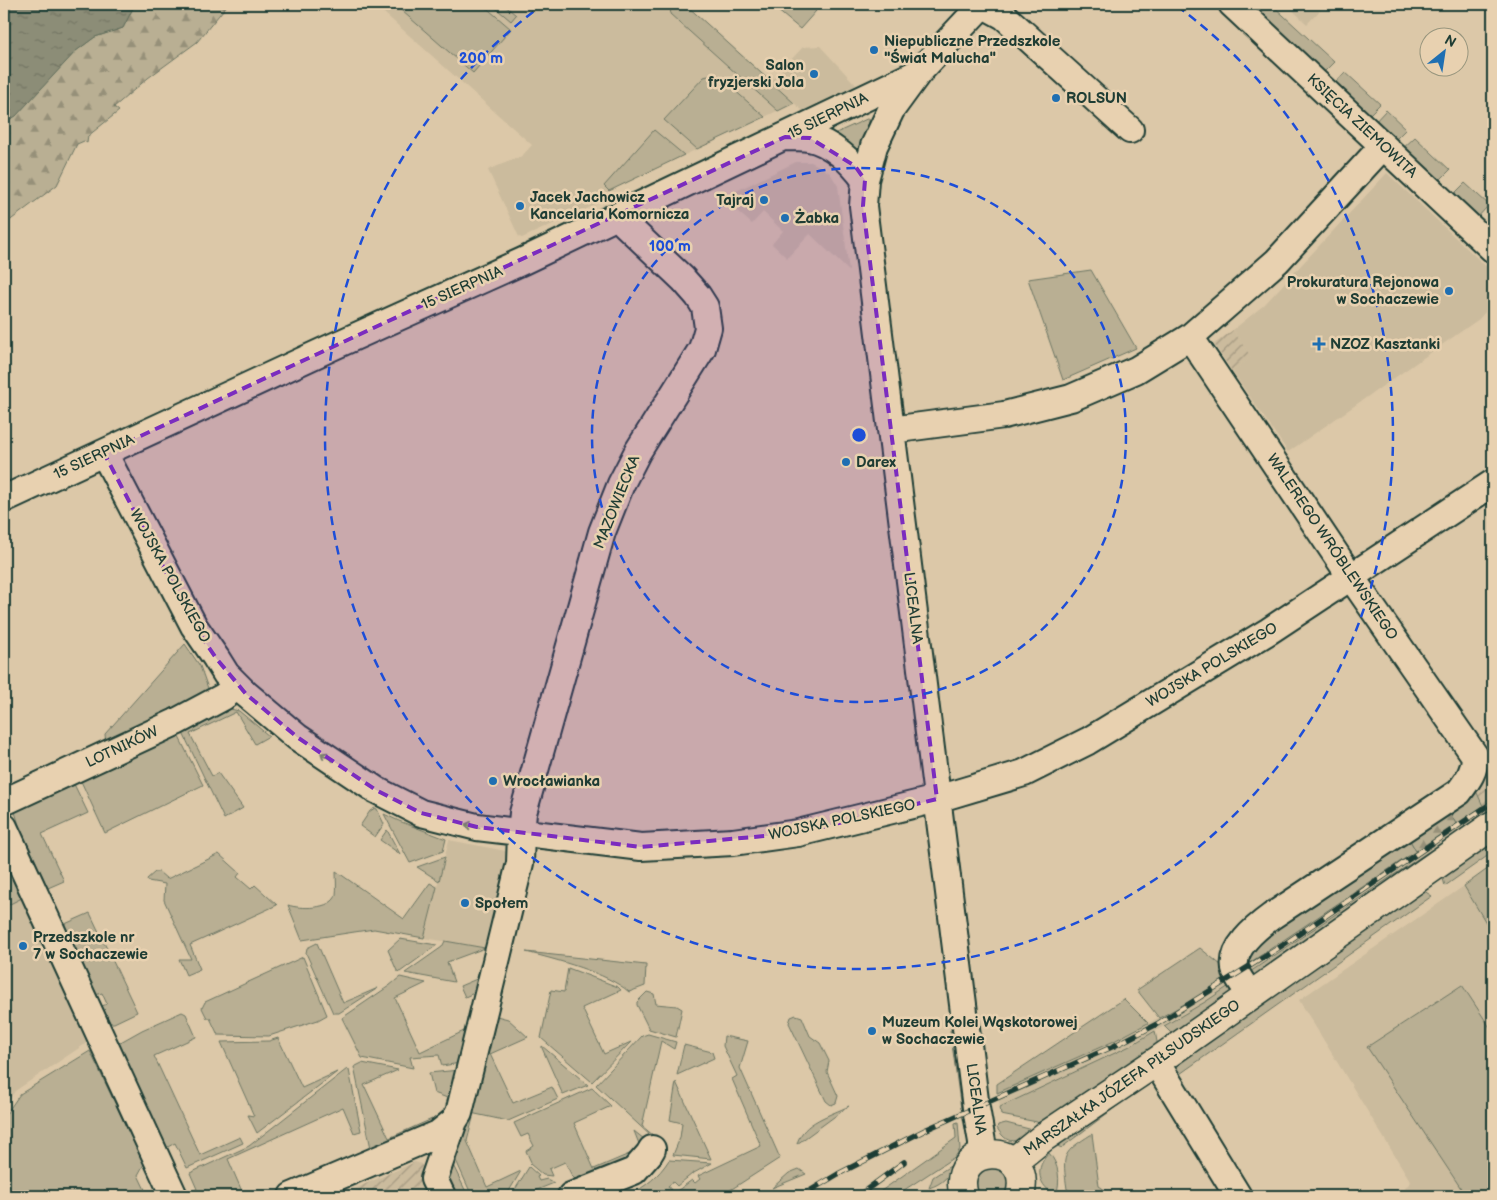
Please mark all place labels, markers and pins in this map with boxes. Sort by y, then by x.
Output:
place label: Niepubliczne Przedszkole "Świat Malucha" [884,32,1061,68]
marker: Niepubliczne Przedszkole "Świat Malucha" [868,44,880,56]
place label: Salon fryzjerski Jola [708,56,804,92]
marker: Salon fryzjerski Jola [808,68,820,80]
place label: ROLSUN [1066,89,1127,108]
marker: ROLSUN [1050,92,1062,104]
place label: Jacek Jachowicz Kancelaria Komornicza [530,188,689,224]
place label: Tajraj [716,191,754,210]
marker: Tajraj [758,194,770,206]
marker: Jacek Jachowicz Kancelaria Komornicza [514,200,526,212]
place label: Żabka [795,208,839,228]
marker: Żabka [779,212,791,224]
place label: Prokuratura Rejonowa w Sochaczewie [1287,273,1439,309]
marker: Prokuratura Rejonowa w Sochaczewie [1443,285,1455,297]
place label: NZOZ Kasztanki [1330,335,1440,354]
marker: NZOZ Kasztanki [1312,337,1326,351]
centre of rings [850,426,868,444]
place label: Darex [856,453,896,472]
marker: Darex [840,456,852,468]
place label: Wrocławianka [503,772,600,791]
marker: Wrocławianka [487,775,499,787]
place label: Społem [475,894,529,913]
marker: Społem [459,897,471,909]
place label: Przedszkole nr 7 w Sochaczewie [33,928,148,964]
marker: Przedszkole nr 7 w Sochaczewie [17,940,29,952]
place label: Muzeum Kolei Wąskotorowej w Sochaczewie [882,1013,1078,1049]
marker: Muzeum Kolei Wąskotorowej w Sochaczewie [866,1025,878,1037]

